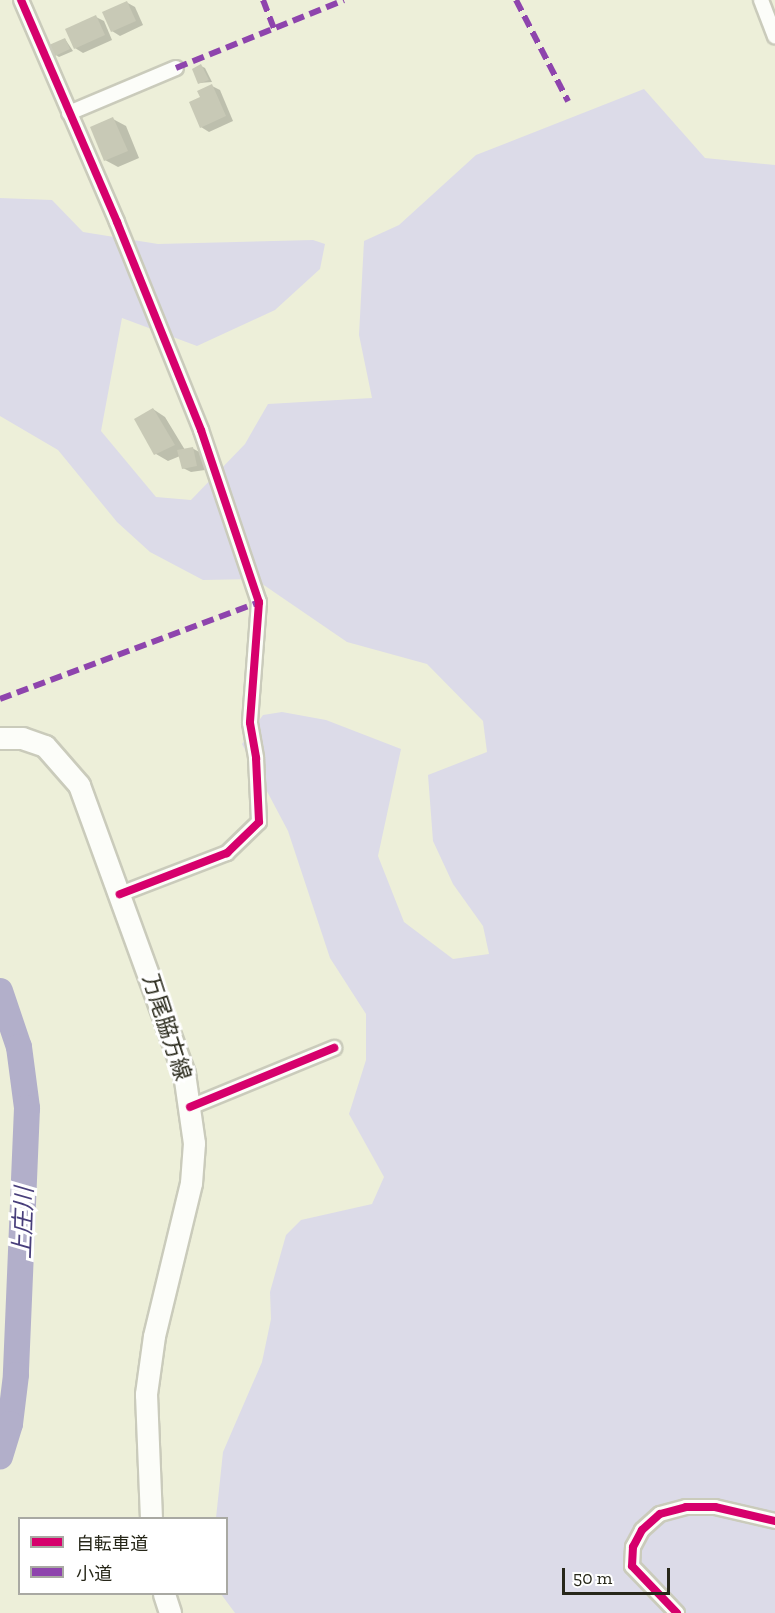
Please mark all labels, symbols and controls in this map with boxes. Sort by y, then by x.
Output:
street label: 万尾脇方線 [137,971,197,1083]
water label: 上庄川 [7,1187,39,1259]
legend [18,1517,228,1595]
text: 自転車道 [76,1533,148,1555]
scale bar [565,1556,673,1594]
text: 小道 [76,1563,112,1585]
text: 50 m [573,1567,612,1589]

